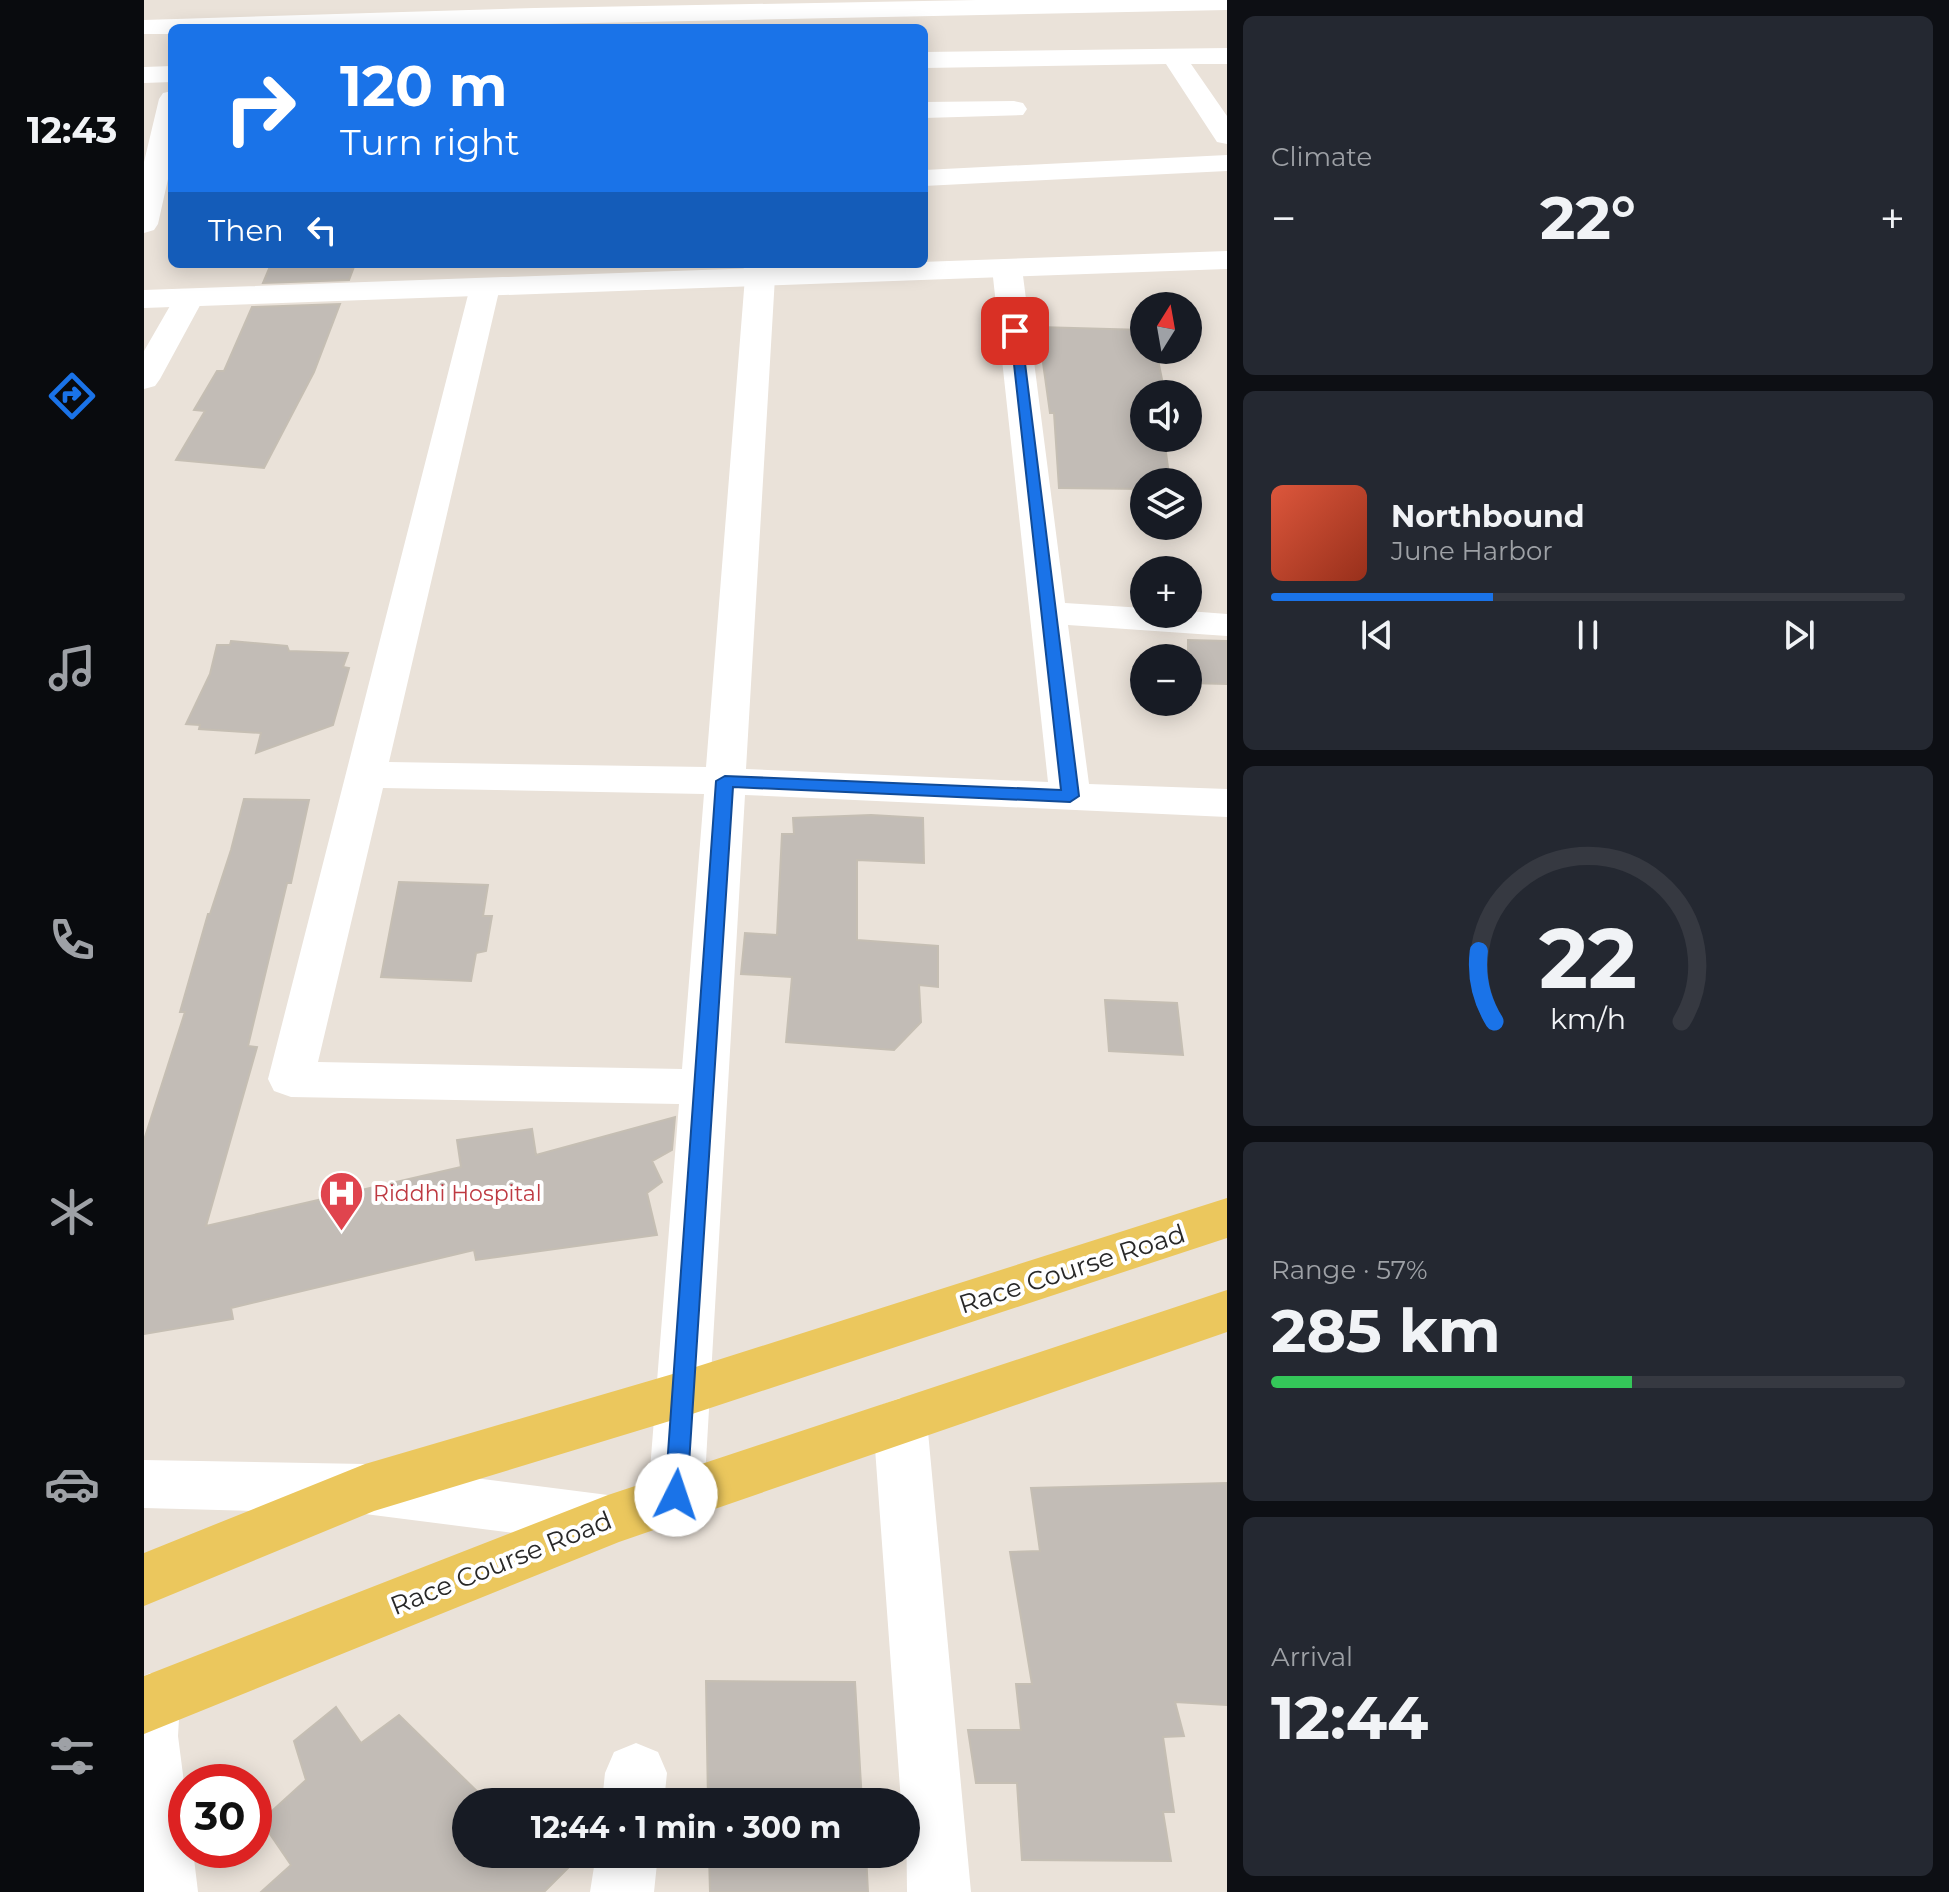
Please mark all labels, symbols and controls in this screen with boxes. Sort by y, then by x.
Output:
text: 120 m [340,52,508,120]
icon: right [208,56,312,160]
text: 12:43 [27,108,117,152]
text: Turn right [340,120,520,164]
text: Climate [1271,141,1372,173]
text: 22° [1540,181,1636,254]
text: − [1271,191,1296,245]
text: + [1880,191,1905,245]
icon: left [300,208,344,252]
text: Then [208,212,284,249]
north arrow [1130,292,1202,364]
map controls [1130,292,1202,716]
pin [981,297,1049,365]
icon: arrive [993,309,1037,353]
icon: directions [44,368,100,424]
button: sound [1130,380,1202,452]
button: layers [1130,468,1202,540]
text: Northbound [1391,498,1585,535]
text: June Harbor [1391,535,1553,567]
button: + [1130,556,1202,628]
icon: previous [1355,613,1399,657]
icon: pause [1566,613,1610,657]
icon: next [1777,613,1821,657]
icon: music [44,640,100,696]
button: − [1130,644,1202,716]
text: 22 [1539,907,1637,1009]
icon: phone [44,912,100,968]
text: km/h [1550,1001,1626,1036]
hospital icon: Riddhi Hospital [318,1169,366,1232]
place label: Riddhi Hospital [373,1180,542,1207]
icon: climate [44,1184,100,1240]
street label: Race Course Road [955,1217,1189,1321]
text: Range · 57% [1271,1254,1428,1286]
text: 285 km [1271,1294,1501,1367]
position arrow [634,1453,718,1537]
icon: car [44,1456,100,1512]
street label: Race Course Road [386,1504,616,1622]
text: Arrival [1271,1641,1353,1673]
text: 12:44 [1271,1681,1428,1754]
icon: filters [44,1728,100,1784]
speed limit sign: 30 [168,1764,272,1868]
text: 12:44 · 1 min · 300 m [531,1809,841,1846]

